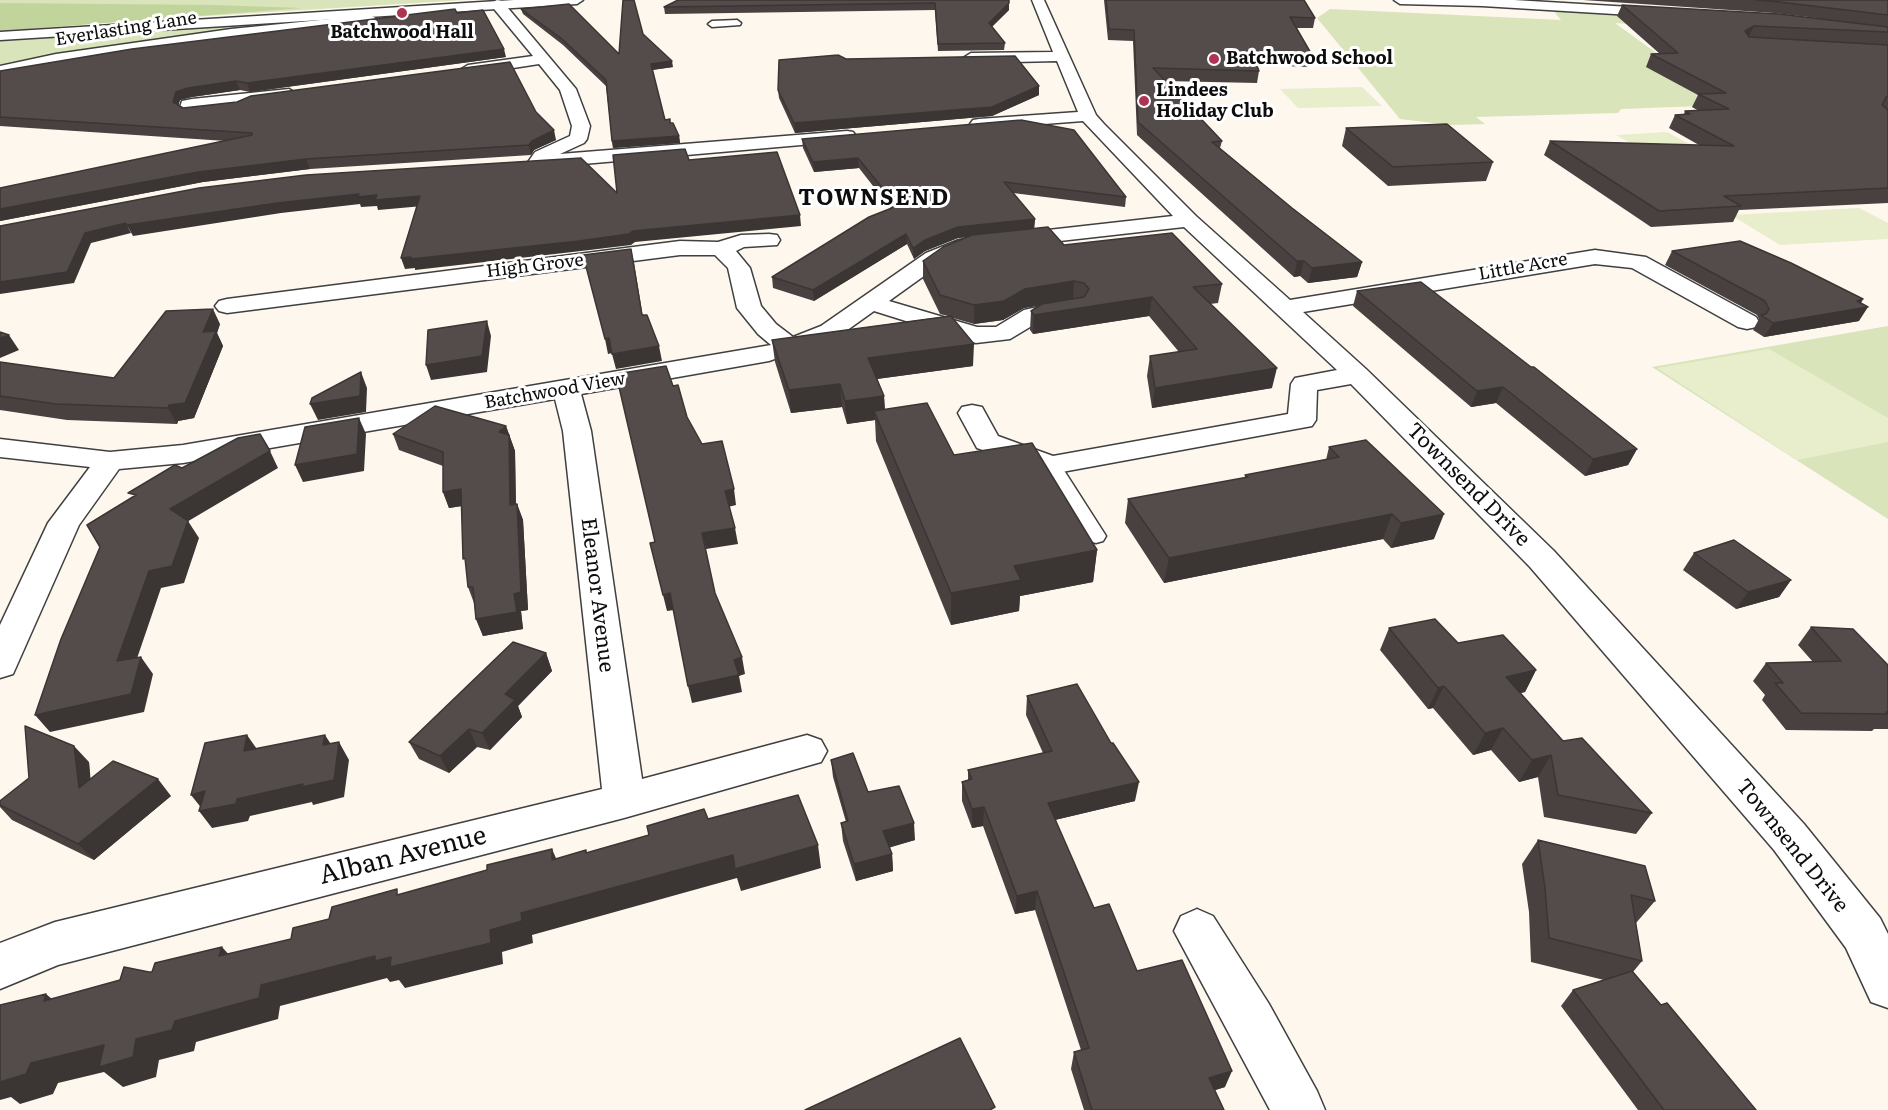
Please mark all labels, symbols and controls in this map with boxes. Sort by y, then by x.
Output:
marker: Batchwood Hall [395,6,409,20]
street label: Everlasting Lane [54,7,198,51]
place label: Batchwood Hall [330,22,474,44]
place label: Batchwood School [1226,48,1393,70]
marker: Batchwood School [1207,52,1221,66]
place label: Lindees Holiday Club [1156,80,1274,122]
marker: Lindees Holiday Club [1137,94,1151,108]
district label: TOWNSEND [798,186,950,212]
street label: High Grove [485,249,585,283]
street label: Little Acre [1477,249,1569,285]
street label: Batchwood View [483,368,627,414]
street label: Townsend Drive [1401,418,1535,552]
street label: Eleanor Avenue [575,516,619,674]
street label: Townsend Drive [1731,774,1853,918]
street label: Alban Avenue [316,820,490,892]

